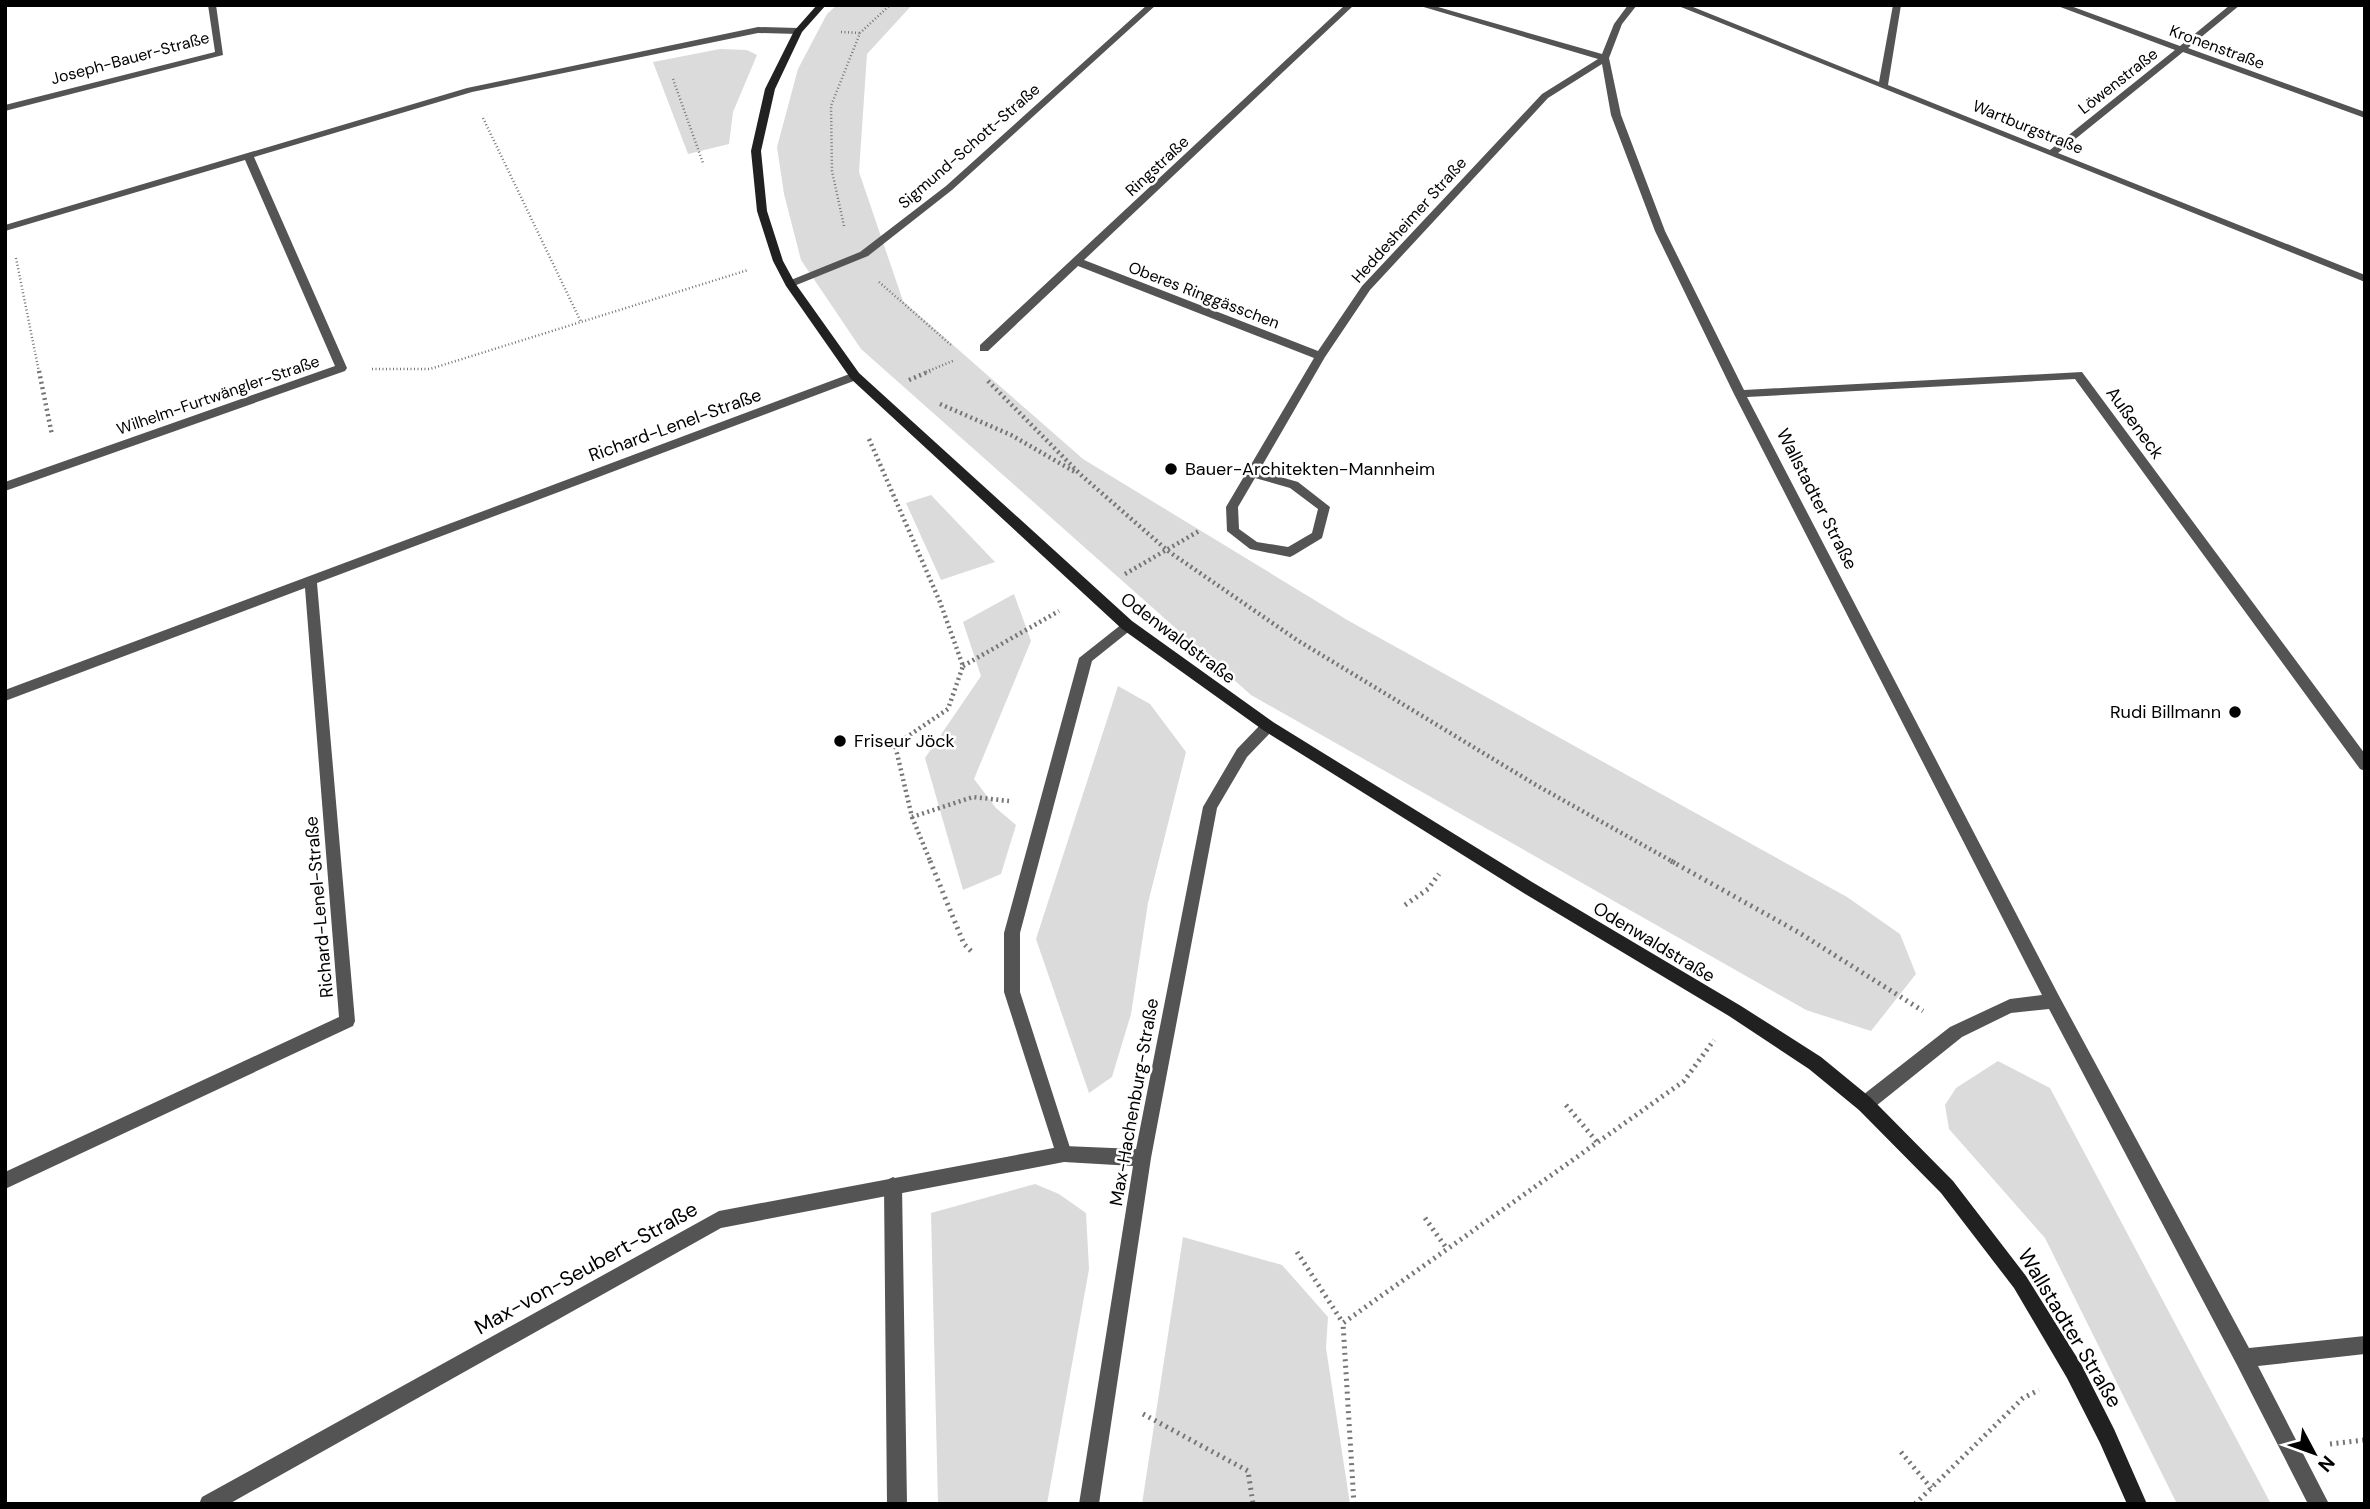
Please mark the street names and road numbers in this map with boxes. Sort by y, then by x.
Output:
street label: Kronenstraße [2166,20,2268,74]
street label: Joseph-Bauer-Straße [48,27,212,89]
street label: Löwenstraße [2074,43,2162,119]
street label: Sigmund-Schott-Straße [894,79,1044,213]
street label: Wartburgstraße [1970,95,2086,159]
street label: Ringstraße [1121,131,1193,201]
street label: Heddesheimer Straße [1347,153,1471,287]
street label: Oberes Ringgässchen [1125,256,1283,334]
street label: Wilhelm-Furtwängler-Straße [114,350,322,440]
street label: Außeneck [2101,382,2169,464]
street label: Richard-Lenel-Straße [585,383,765,467]
street label: Wallstadter Straße [1771,424,1863,574]
street label: Odenwaldstraße [1116,587,1240,689]
street label: Richard-Lenel-Straße [299,815,339,999]
street label: Odenwaldstraße [1589,896,1719,988]
street label: Max-Hachenburg-Straße [1104,996,1164,1208]
street label: Max-von-Seubert-Straße [469,1195,703,1341]
street label: Wallstadter Straße [2011,1243,2129,1413]

